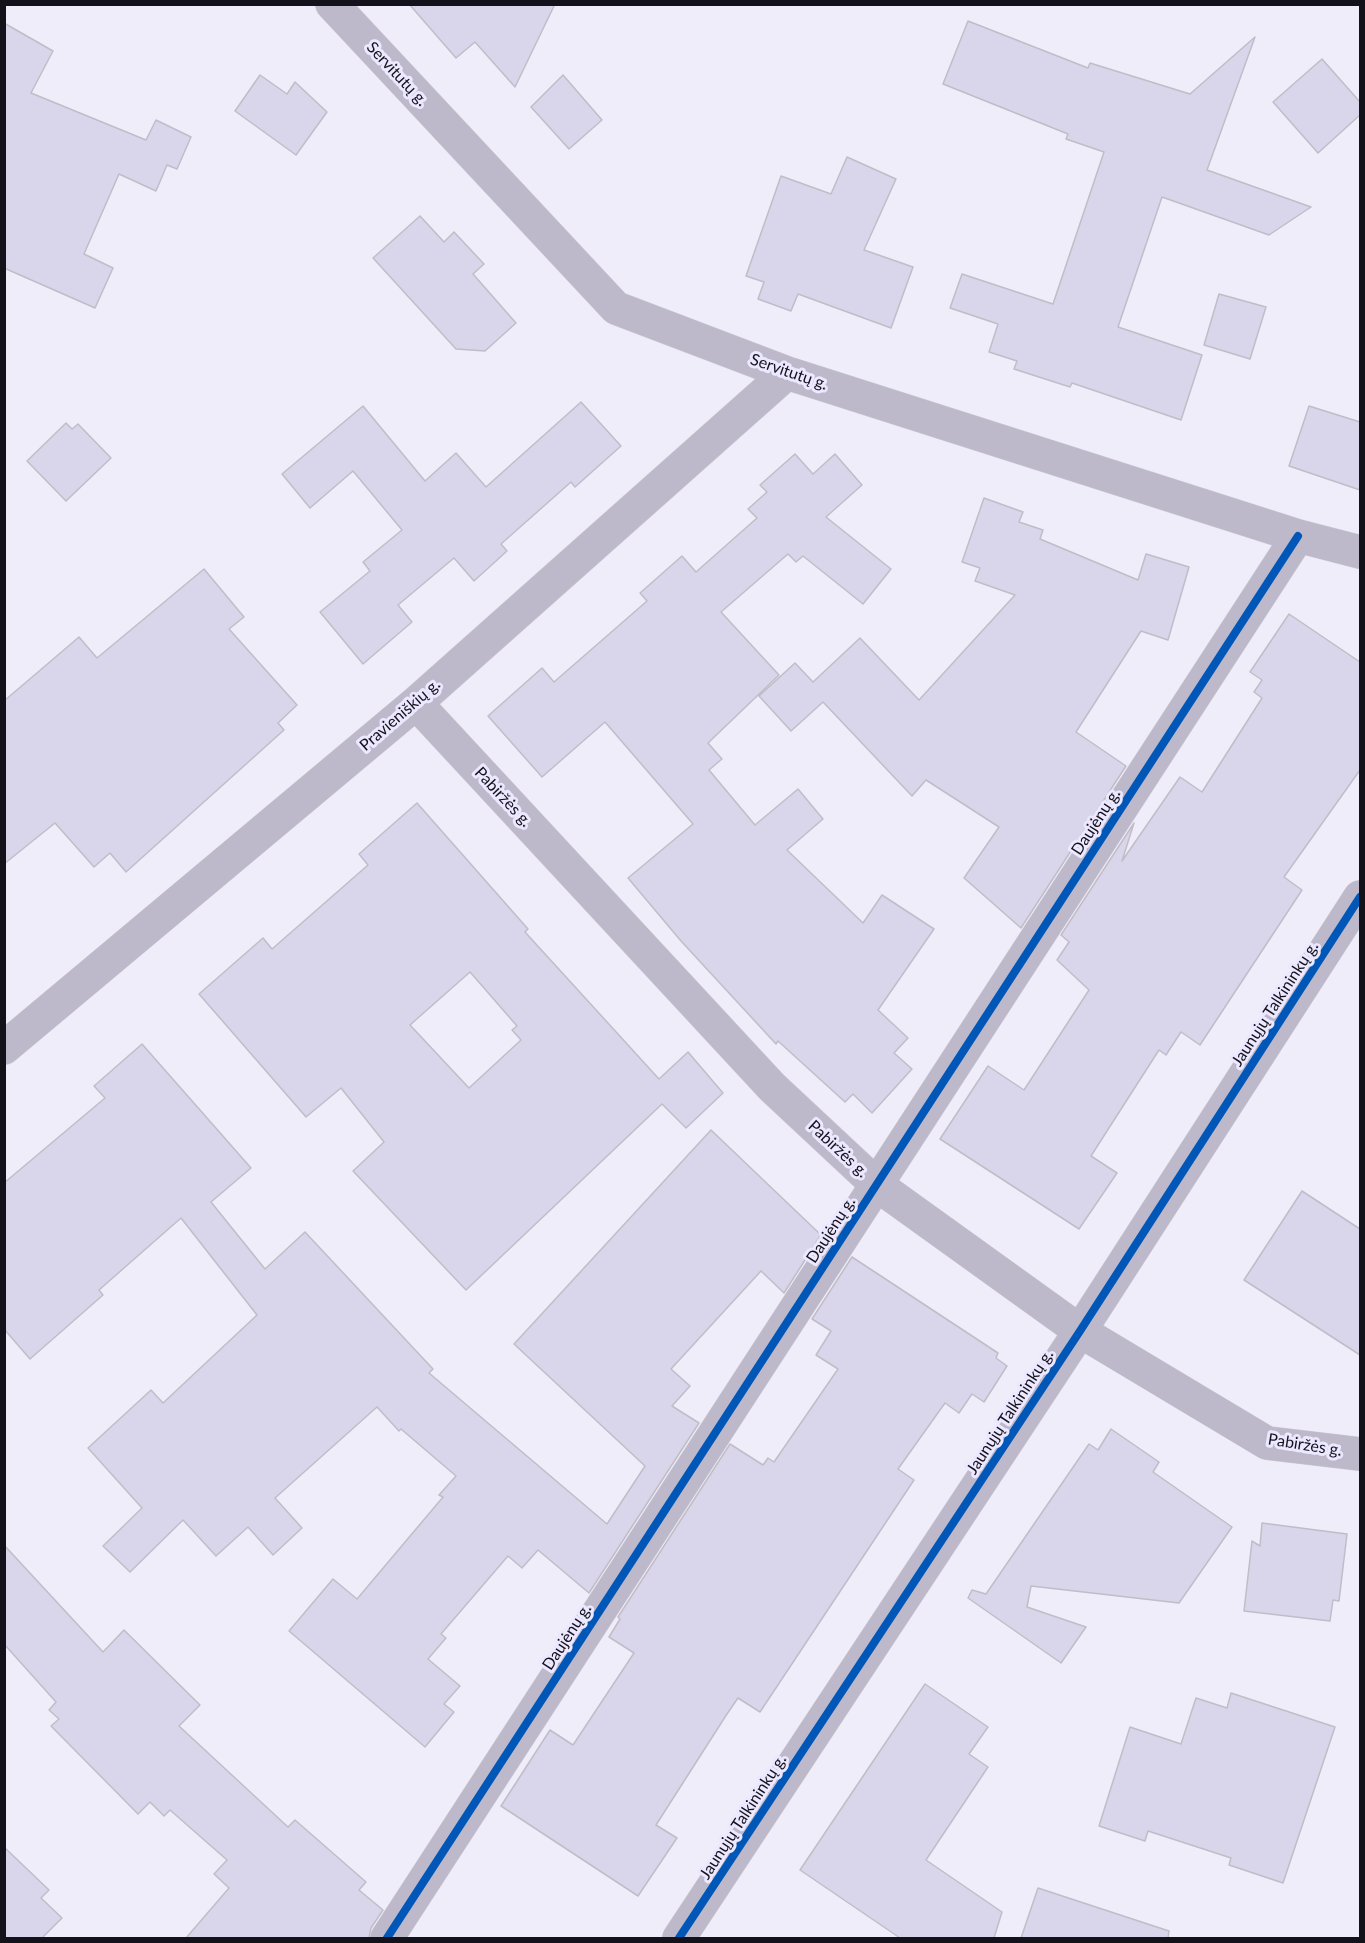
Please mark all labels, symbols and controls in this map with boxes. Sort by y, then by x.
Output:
street label: Servitutų g. [363,38,431,110]
street label: Servitutų g. [748,350,830,394]
street label: Pravieniškių g. [356,675,444,755]
street label: Pabiržės g. [471,763,535,831]
street label: Daujėnų g. [1067,785,1125,859]
street label: Jaunųjų Talkininkų g. [1228,938,1322,1070]
street label: Pabiržės g. [804,1117,872,1181]
street label: Daujėnų g. [802,1193,860,1267]
street label: Jaunųjų Talkininkų g. [963,1346,1057,1478]
street label: Pabiržės g. [1267,1430,1343,1460]
street label: Daujėnų g. [538,1600,596,1674]
street label: Jaunųjų Talkininkų g. [696,1751,790,1883]

